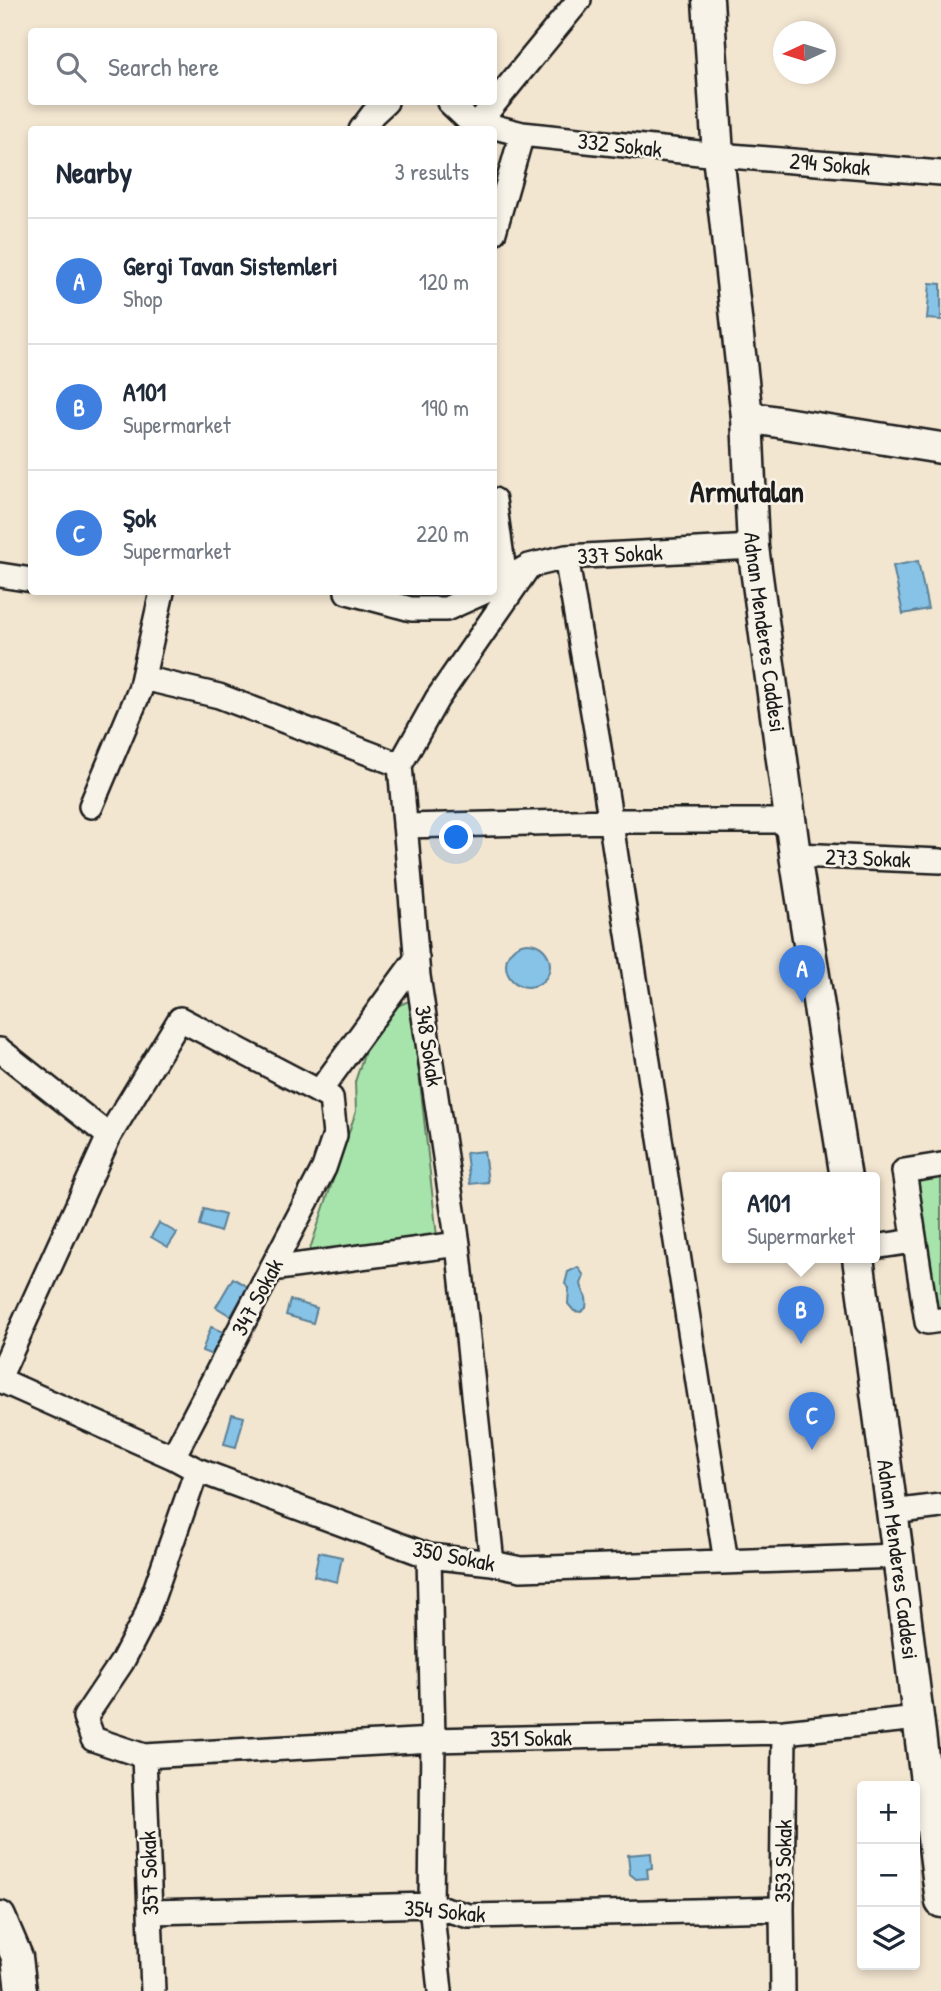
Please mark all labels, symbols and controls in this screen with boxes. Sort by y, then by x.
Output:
north arrow [773,21,836,84]
search box [28,28,497,105]
icon: search [52,48,90,86]
text: Search here [108,49,219,84]
street label: 332 Sokak [576,125,664,164]
street label: 294 Sokak [788,145,872,183]
text: Nearby [56,152,132,192]
text: 3 results [394,156,469,187]
text: Gergi Tavan Sistemleri [123,248,338,283]
text: A [73,266,85,297]
text: 120 m [419,266,469,297]
text: Shop [123,283,162,314]
text: A101 [123,374,166,409]
text: B [73,392,85,423]
text: 190 m [421,392,469,423]
text: Supermarket [123,409,231,440]
district label: Armutalan [690,471,804,511]
text: Şok [123,500,156,535]
text: C [73,518,85,549]
text: 220 m [416,518,469,549]
street label: Adnan Menderes Caddesi [737,531,794,734]
text: Supermarket [123,535,231,566]
street label: 337 Sokak [577,536,664,571]
your location [439,820,473,854]
street label: 273 Sokak [825,841,912,875]
pin: A [779,945,825,1003]
street label: 348 Sokak [408,1003,451,1089]
popup [722,1172,880,1263]
text: A101 [747,1185,790,1220]
text: Supermarket [747,1220,855,1251]
street label: 347 Sokak [223,1252,290,1341]
pin: B [778,1286,824,1344]
pin: C [789,1392,835,1450]
street label: Adnan Menderes Caddesi [870,1457,927,1661]
street label: 350 Sokak [410,1532,499,1579]
street label: 351 Sokak [490,1721,573,1754]
map controls [857,1781,920,1970]
button: + [857,1781,920,1844]
street label: 353 Sokak [766,1818,799,1903]
street label: 357 Sokak [132,1830,165,1916]
button: − [857,1844,920,1907]
street label: 354 Sokak [403,1891,488,1930]
button: layers [857,1907,920,1970]

